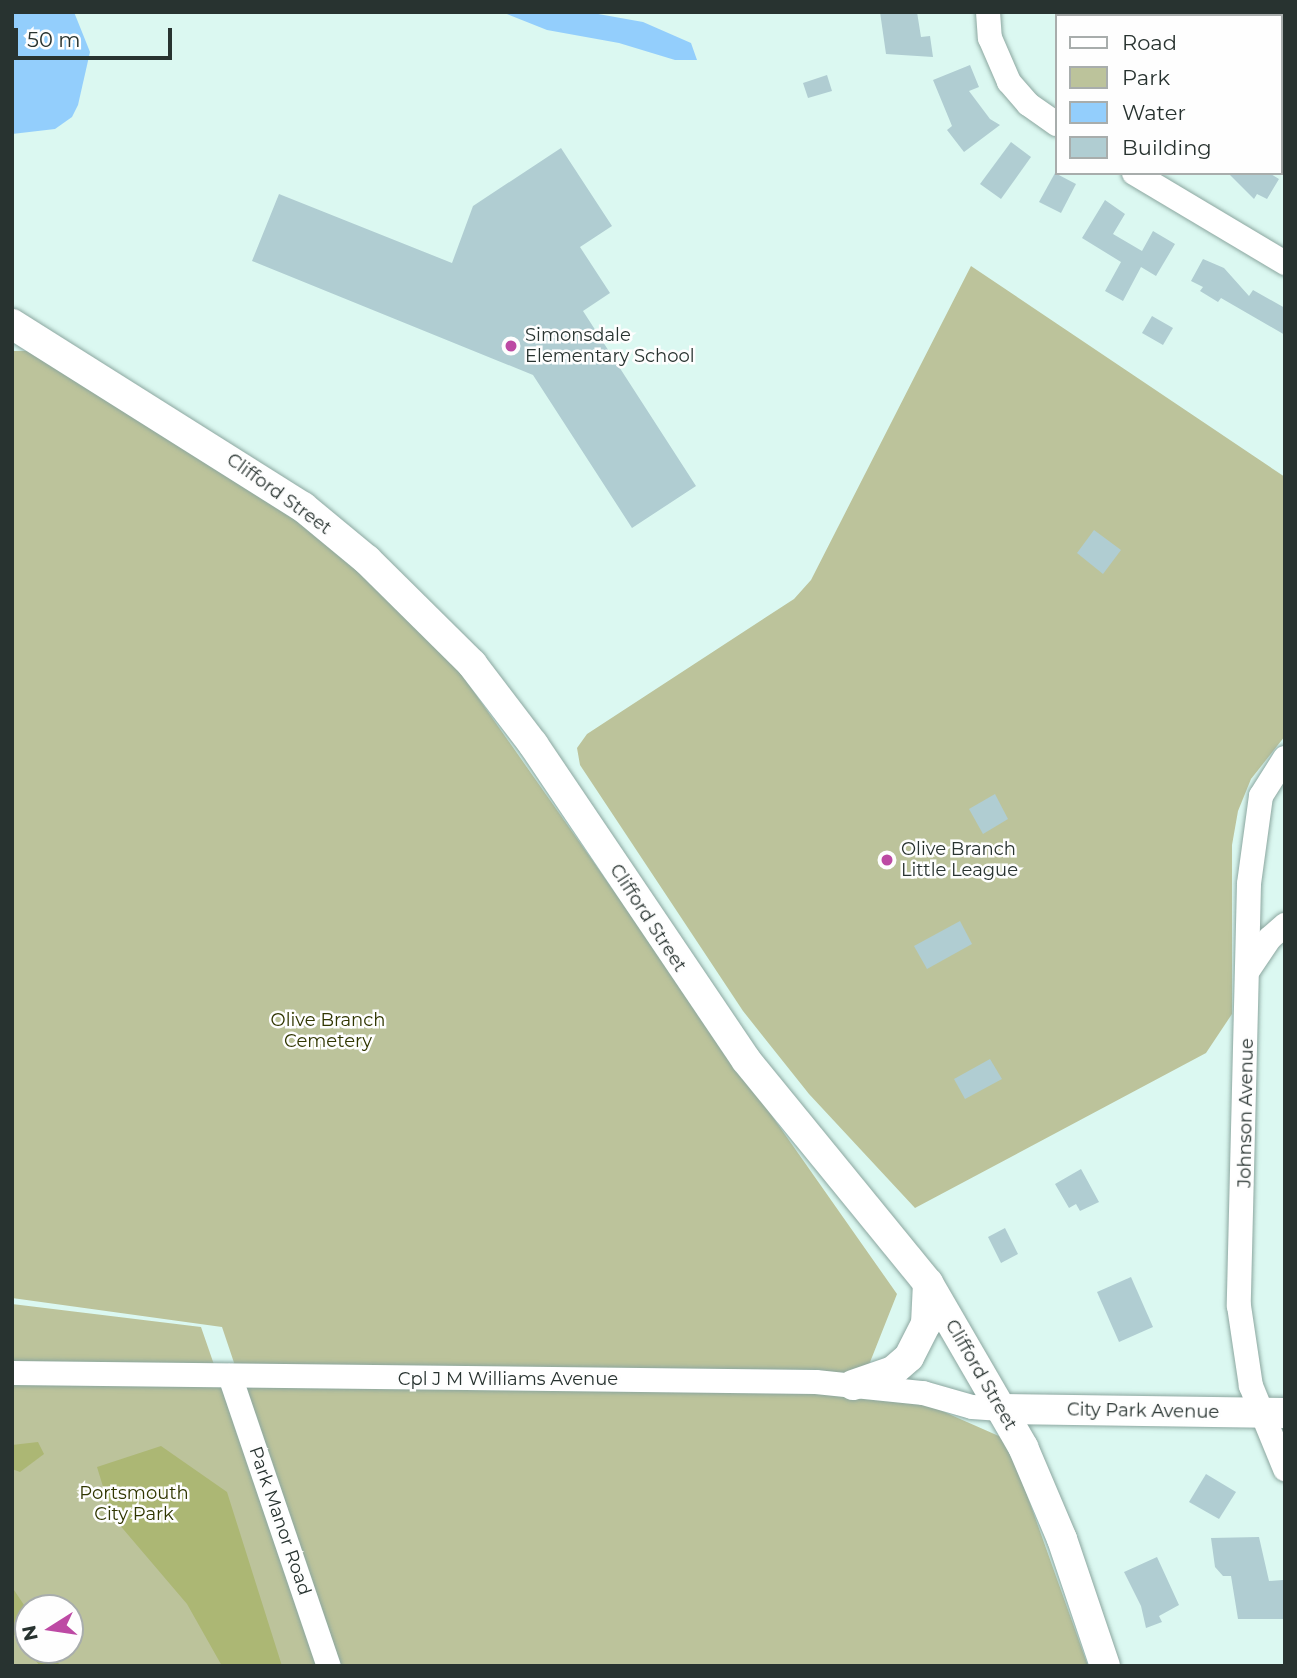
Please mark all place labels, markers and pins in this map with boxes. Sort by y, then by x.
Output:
place label: Simonsdale Elementary School [525,325,695,368]
marker: Simonsdale Elementary School [503,338,519,354]
place label: Olive Branch Little League [901,839,1018,882]
marker: Olive Branch Little League [879,852,895,868]

